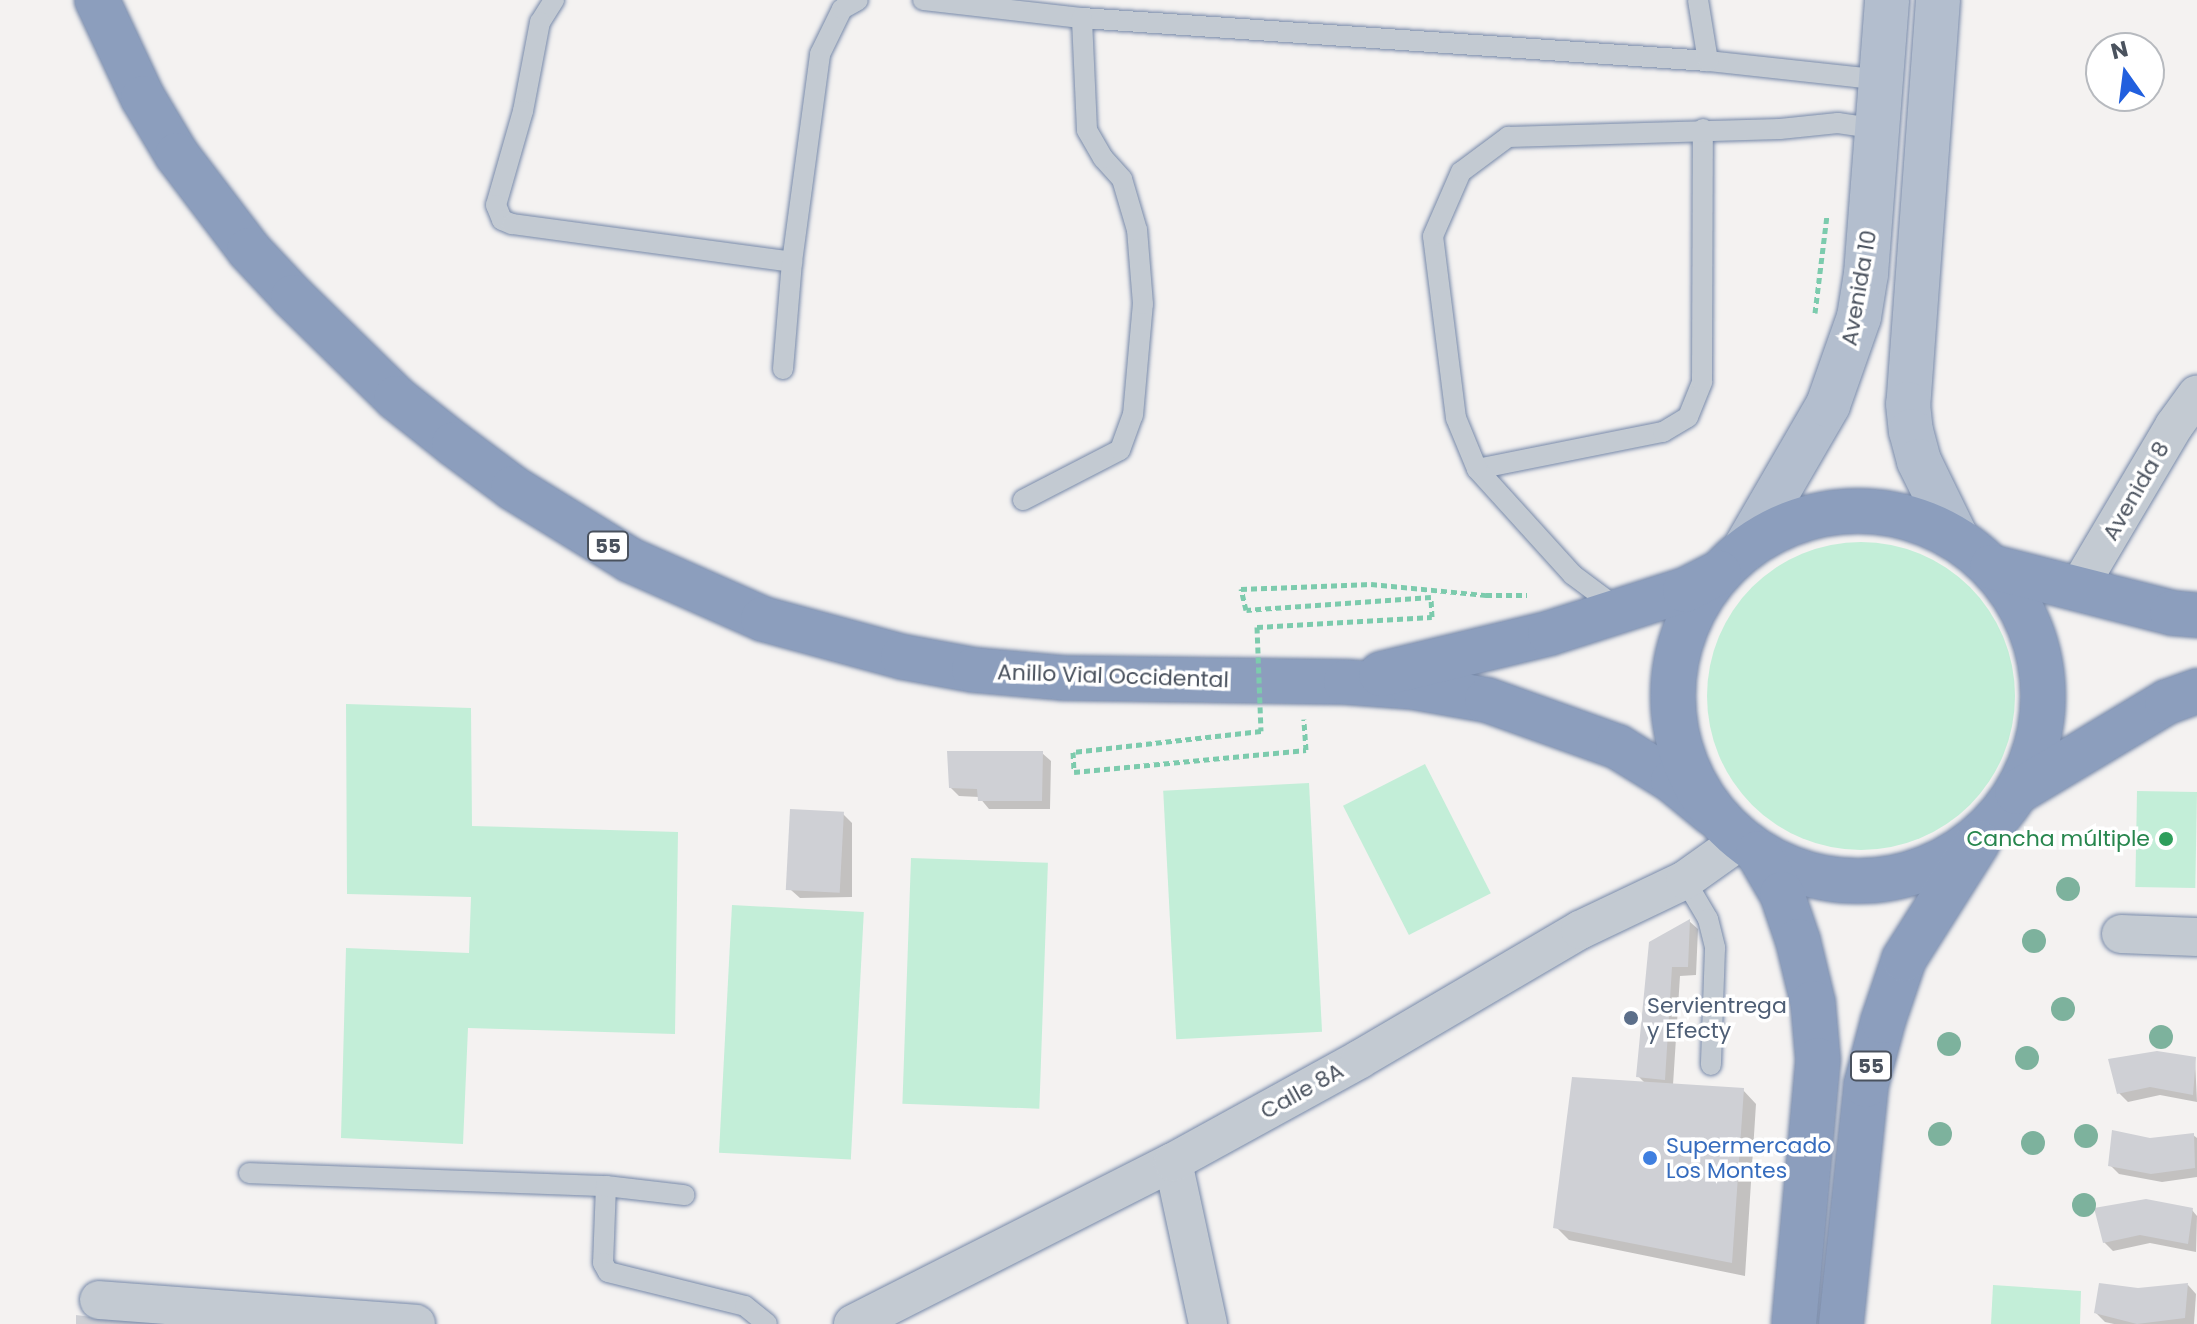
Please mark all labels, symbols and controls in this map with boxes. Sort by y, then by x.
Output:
north arrow [2085,32,2165,112]
text: N [2108,33,2131,67]
street label: Avenida 10 [1836,228,1882,348]
street label: Avenida 8 [2097,437,2175,545]
road number: 55 [586,530,630,562]
street label: Anillo Vial Occidental [997,659,1229,693]
place label: Cancha múltiple [1966,826,2150,852]
marker: Cancha múltiple [2157,830,2175,848]
place label: Servientrega y Efecty [1647,992,1787,1044]
marker: Servientrega y Efecty [1622,1009,1640,1027]
road number: 55 [1849,1050,1893,1082]
street label: Calle 8A [1256,1057,1348,1125]
place label: Supermercado Los Montes [1666,1132,1831,1184]
marker: Supermercado Los Montes [1641,1149,1659,1167]

